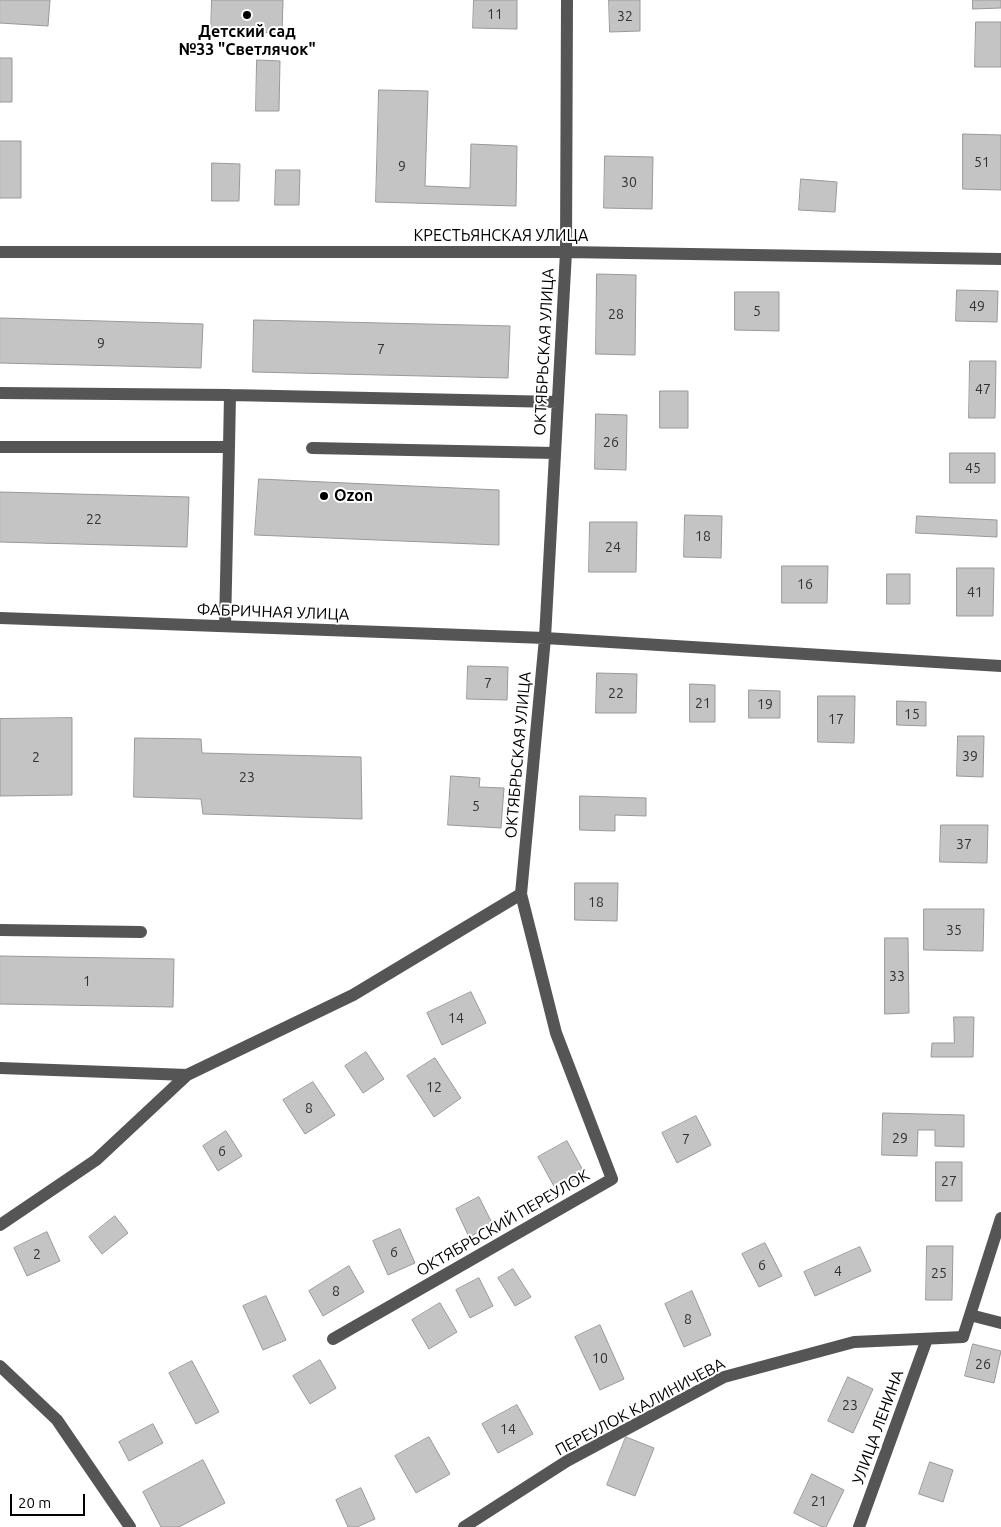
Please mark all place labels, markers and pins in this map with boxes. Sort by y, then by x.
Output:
marker: Детский сад №33 "Светлячок" [241,9,253,21]
place label: Детский сад №33 "Светлячок" [178,22,316,60]
place label: Ozon [334,486,373,506]
marker: Ozon [318,490,330,502]

